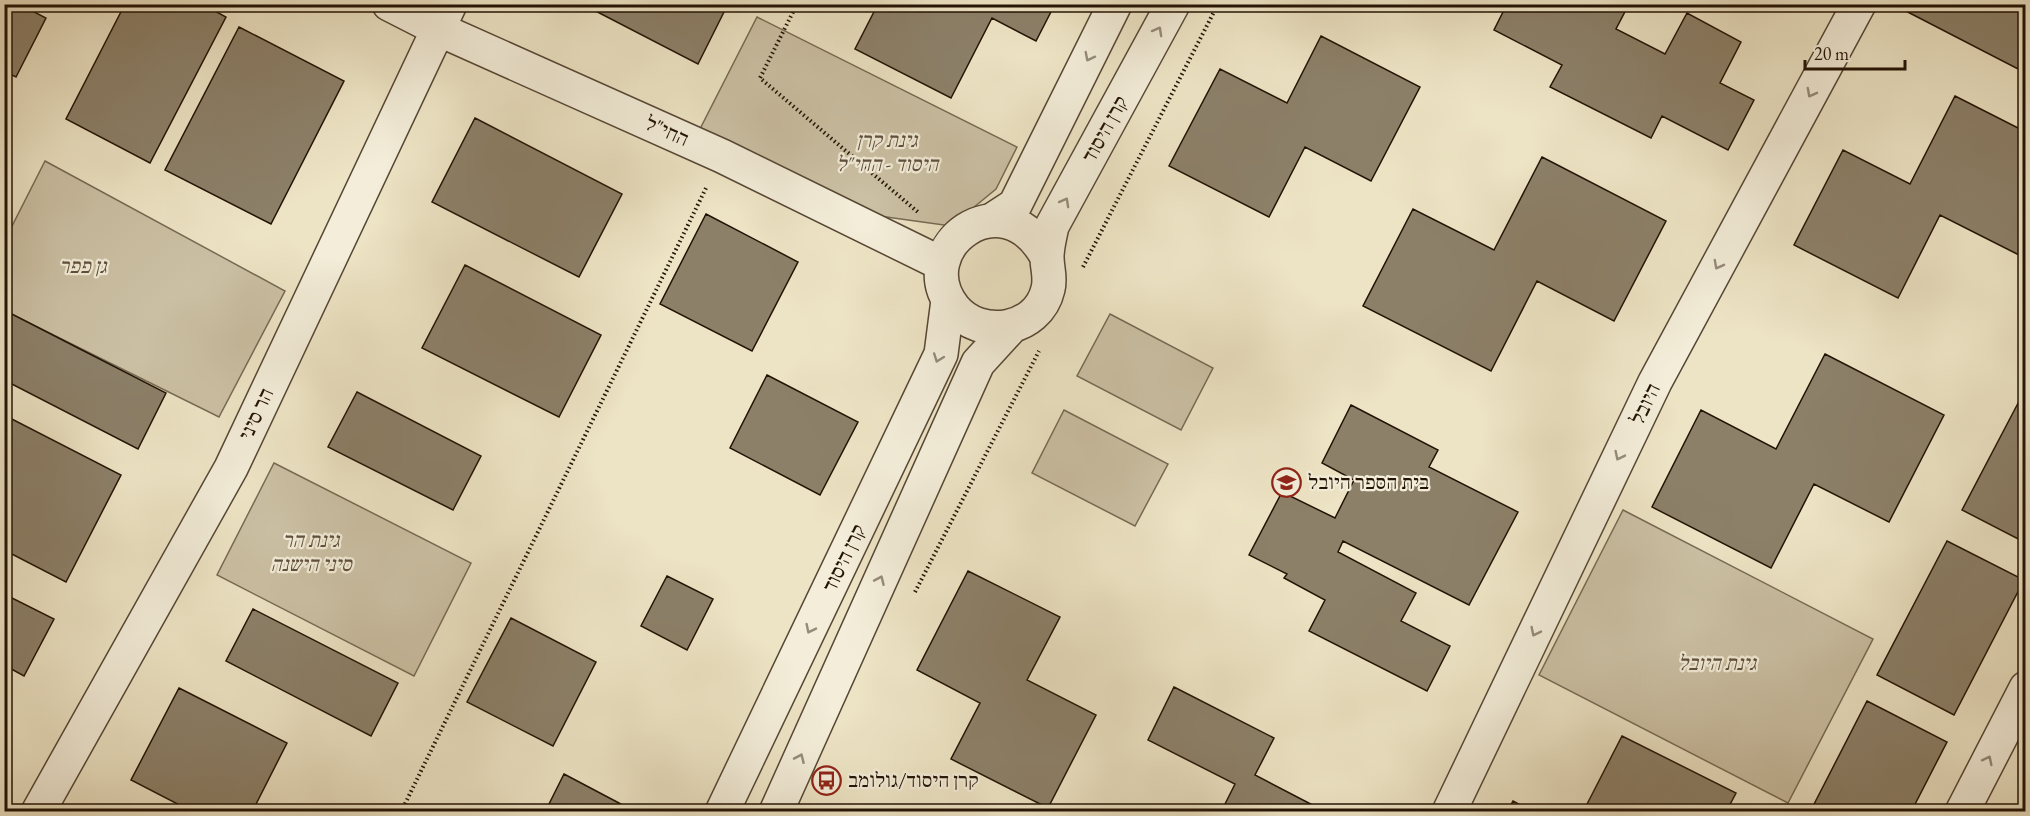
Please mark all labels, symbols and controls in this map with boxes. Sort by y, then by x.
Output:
one-way arrow [1151,27,1162,37]
scale bar [1805,33,1906,71]
text: 20 m [1814,42,1849,65]
one-way arrow [1085,50,1096,61]
one-way arrow [1807,87,1818,97]
street label: קרן היסוד [1075,91,1134,167]
street label: החי"ל [641,109,693,152]
park label: גינת קרן היסוד - החי"ל [836,126,940,177]
one-way arrow [1058,198,1069,208]
park label: גן פפר [59,252,109,279]
one-way arrow [1714,258,1725,269]
one-way arrow [933,352,946,363]
street label: היובל [1623,379,1666,429]
street label: הר סיני [232,383,279,444]
one-way arrow [1615,450,1627,461]
school or university icon: בית הספר היובל [1271,466,1303,498]
place label: בית הספר היובל [1308,468,1429,495]
street label: קרן היסוד [816,519,872,596]
park label: גינת הר סיני הישנה [270,526,353,577]
one-way arrow [873,576,885,587]
one-way arrow [805,622,817,633]
one-way arrow [1530,626,1542,637]
park label: גינת היובל [1678,649,1758,676]
one-way arrow [793,754,805,765]
one-way arrow [1981,755,1993,766]
bus stop icon: קרן היסוד/גולומב [811,764,843,796]
place label: קרן היסוד/גולומב [848,766,979,793]

